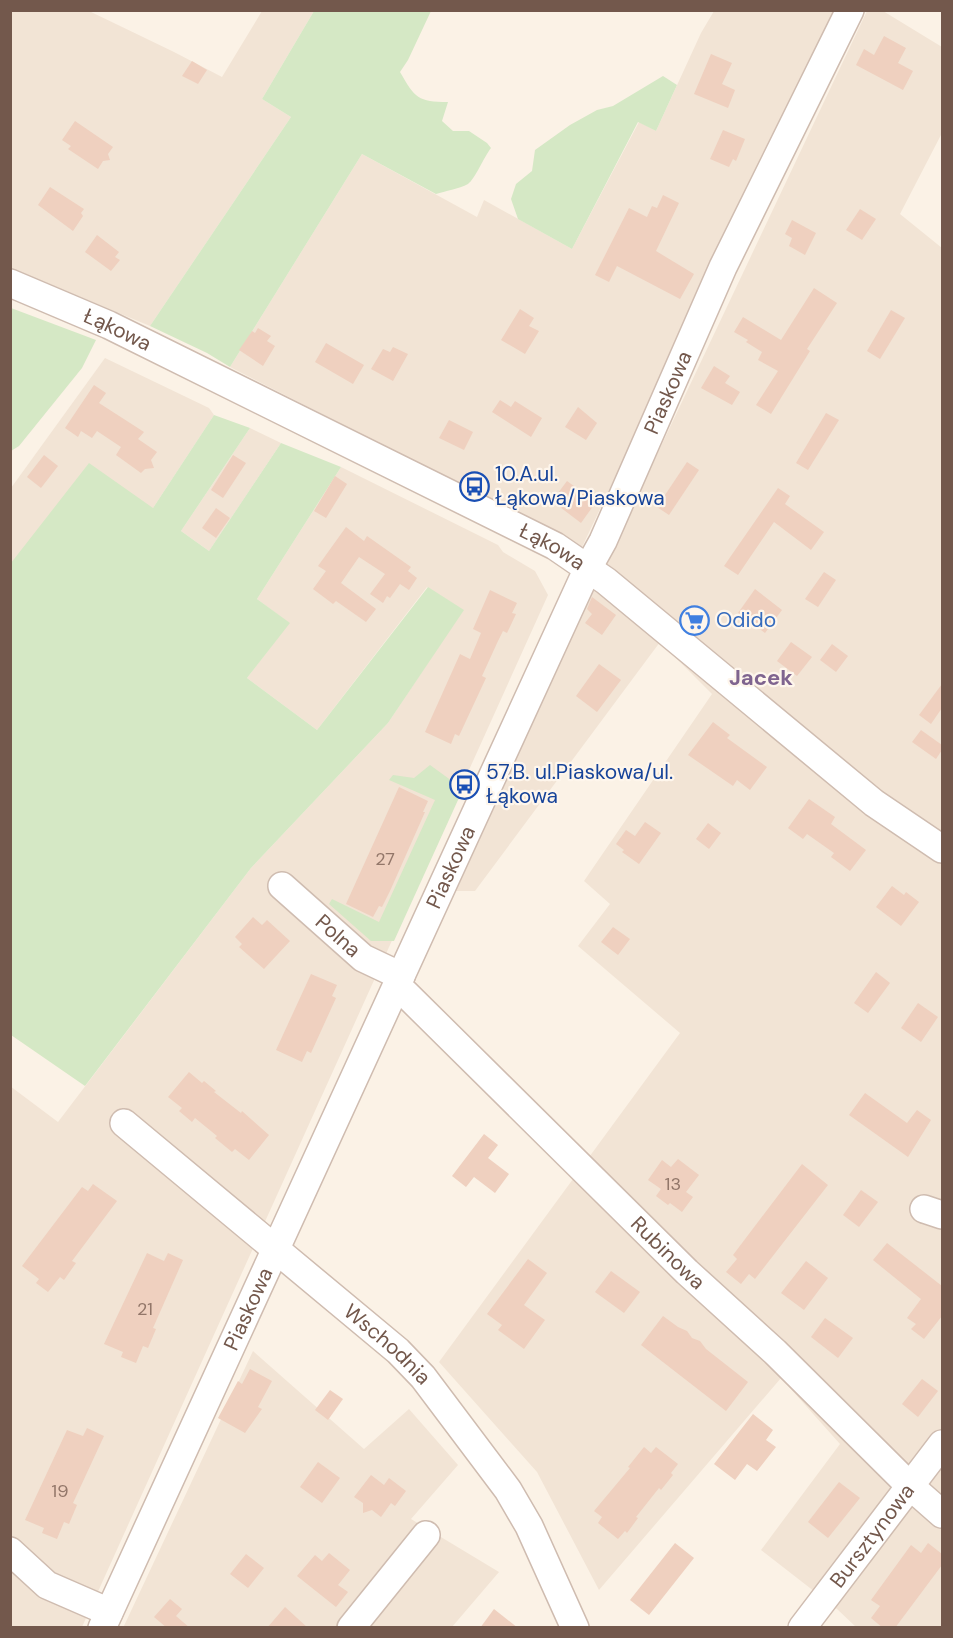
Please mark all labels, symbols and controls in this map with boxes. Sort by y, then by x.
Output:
street label: Łąkowa [79,302,156,358]
street label: Piaskowa [637,347,699,439]
place label: 10.A.ul. Łąkowa/Piaskowa [495,460,665,512]
bus stop icon: 10.A.ul. Łąkowa/Piaskowa [458,470,490,502]
street label: Łąkowa [514,516,591,577]
supermarket icon: Odido [679,604,711,636]
place label: Odido [716,606,776,634]
district label: Jacek [729,663,793,692]
place label: 57.B. ul.Piaskowa/ul. Łąkowa [486,758,673,810]
bus stop icon: 57.B. ul.Piaskowa/ul. Łąkowa [449,768,481,800]
street label: Piaskowa [420,821,482,913]
house number: 27 [375,847,395,871]
street label: Polna [309,908,367,964]
house number: 13 [665,1172,681,1196]
street label: Rubinowa [625,1210,711,1296]
street label: Piaskowa [217,1263,279,1355]
house number: 21 [137,1297,153,1321]
street label: Wschodnia [338,1298,437,1391]
street label: Bursztynowa [824,1478,921,1593]
house number: 19 [52,1479,68,1503]

